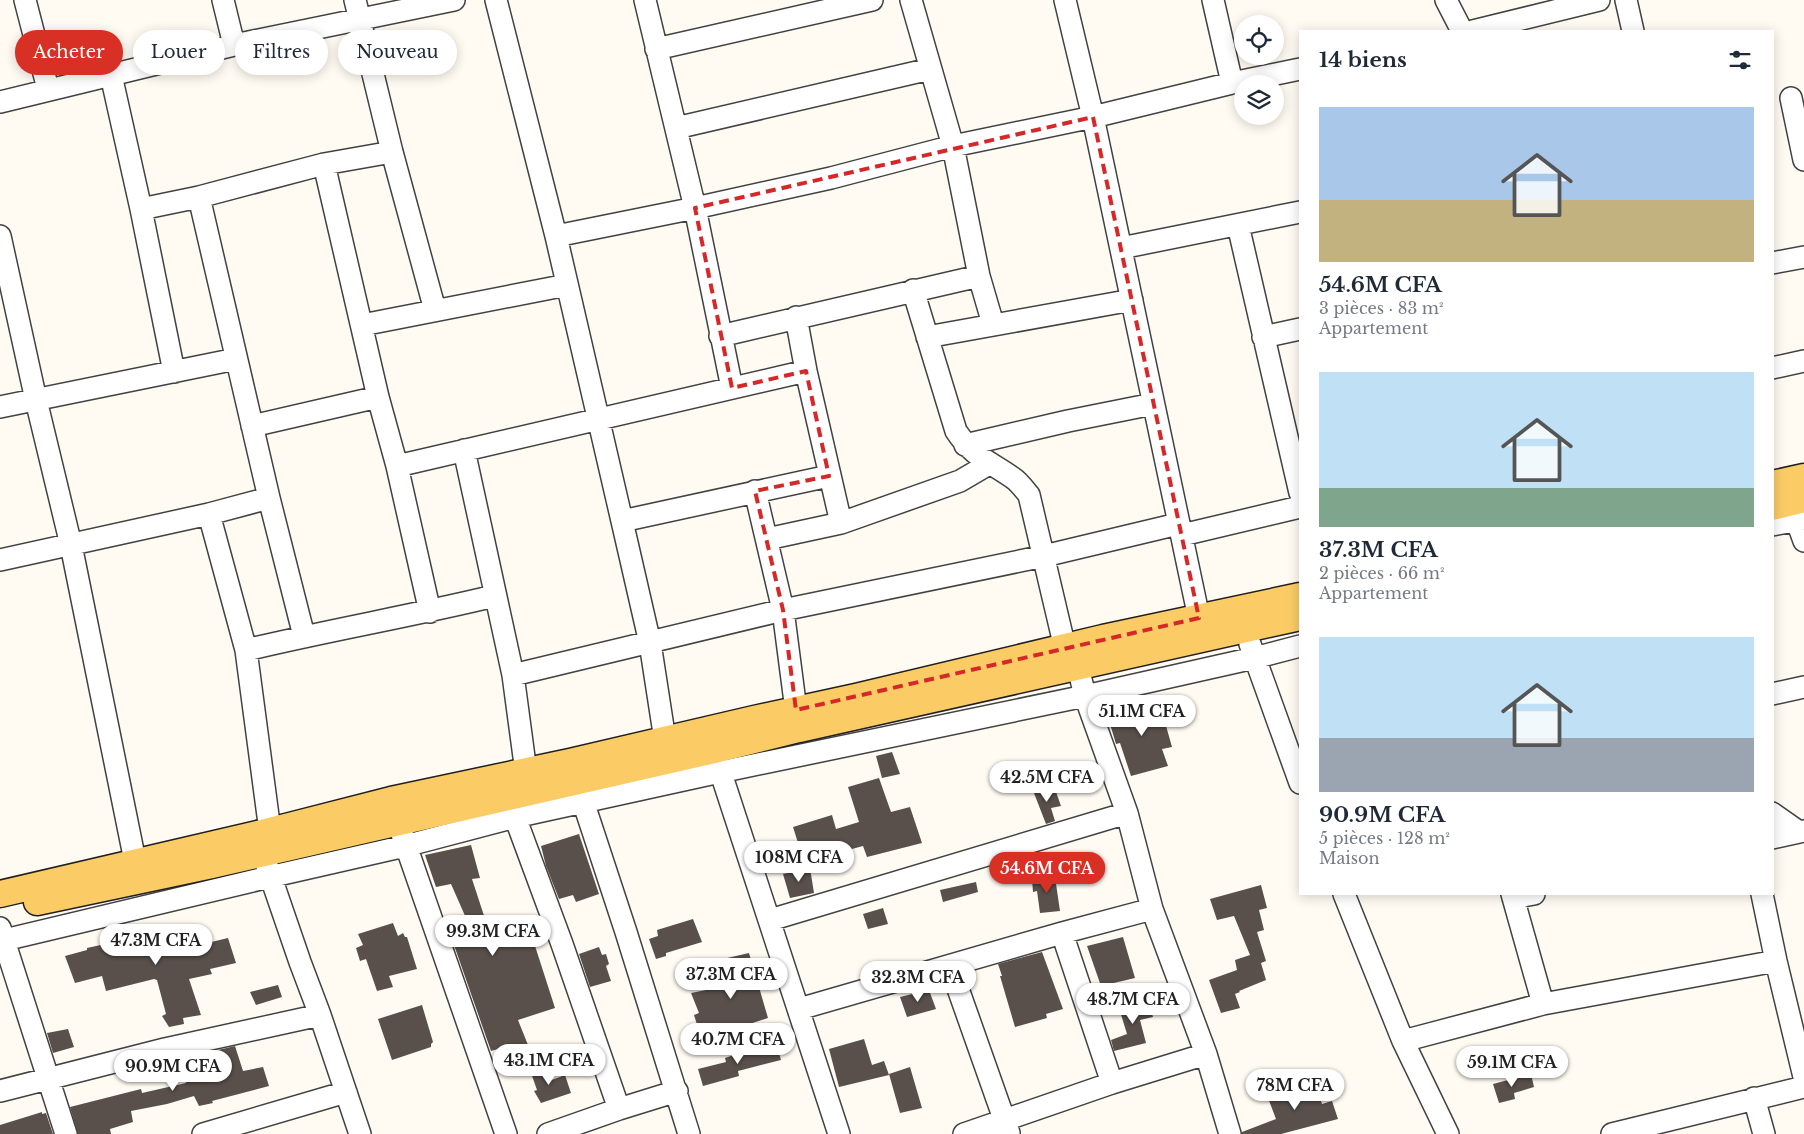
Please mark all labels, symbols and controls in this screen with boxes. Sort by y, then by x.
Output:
map controls [1234,15,1284,125]
button: locate [1234,15,1284,65]
chip: Acheter [15,30,123,75]
chip: Louer [133,30,225,75]
chip: Filtres [235,30,328,75]
chip: Nouveau [338,30,457,75]
icon: filters [1726,46,1754,74]
text: 14 biens [1319,47,1407,73]
button: layers [1234,75,1284,125]
icon: home [1492,140,1582,230]
text: 54.6M CFA [1319,272,1442,298]
text: 3 pièces · 83 m² [1319,298,1444,318]
text: Appartement [1319,318,1428,338]
icon: home [1492,405,1582,495]
text: 37.3M CFA [1319,537,1438,563]
text: 2 pièces · 66 m² [1319,563,1445,583]
text: Appartement [1319,583,1428,603]
icon: home [1492,670,1582,760]
pin: 51.1M CFA [1085,694,1199,737]
text: 51.1M CFA [1099,701,1185,721]
pin: 42.5M CFA [990,760,1104,803]
text: 42.5M CFA [1000,767,1094,787]
text: 90.9M CFA [1319,802,1445,828]
text: 5 pièces · 128 m² [1319,828,1450,848]
pin: 108M CFA [747,840,851,883]
text: 108M CFA [755,847,843,867]
text: Maison [1319,848,1380,868]
pin: 54.6M CFA [990,852,1104,894]
text: 54.6M CFA [1000,858,1094,878]
pin: 99.3M CFA [436,914,550,957]
text: 99.3M CFA [446,921,540,941]
pin: 47.3M CFA [99,924,213,966]
text: 47.3M CFA [111,930,201,950]
pin: 37.3M CFA [674,958,788,1000]
pin: 32.3M CFA [861,960,975,1003]
text: 37.3M CFA [686,964,776,984]
text: 32.3M CFA [871,967,965,987]
pin: 48.7M CFA [1076,982,1190,1025]
text: 48.7M CFA [1087,989,1179,1009]
pin: 40.7M CFA [681,1022,795,1065]
text: 40.7M CFA [691,1029,785,1049]
pin: 43.1M CFA [492,1044,606,1086]
pin: 59.1M CFA [1455,1046,1569,1088]
pin: 90.9M CFA [116,1050,230,1092]
text: 43.1M CFA [504,1050,594,1070]
text: 59.1M CFA [1467,1052,1557,1072]
text: 90.9M CFA [125,1056,221,1076]
pin: 78M CFA [1249,1068,1341,1111]
text: 78M CFA [1256,1075,1334,1095]

